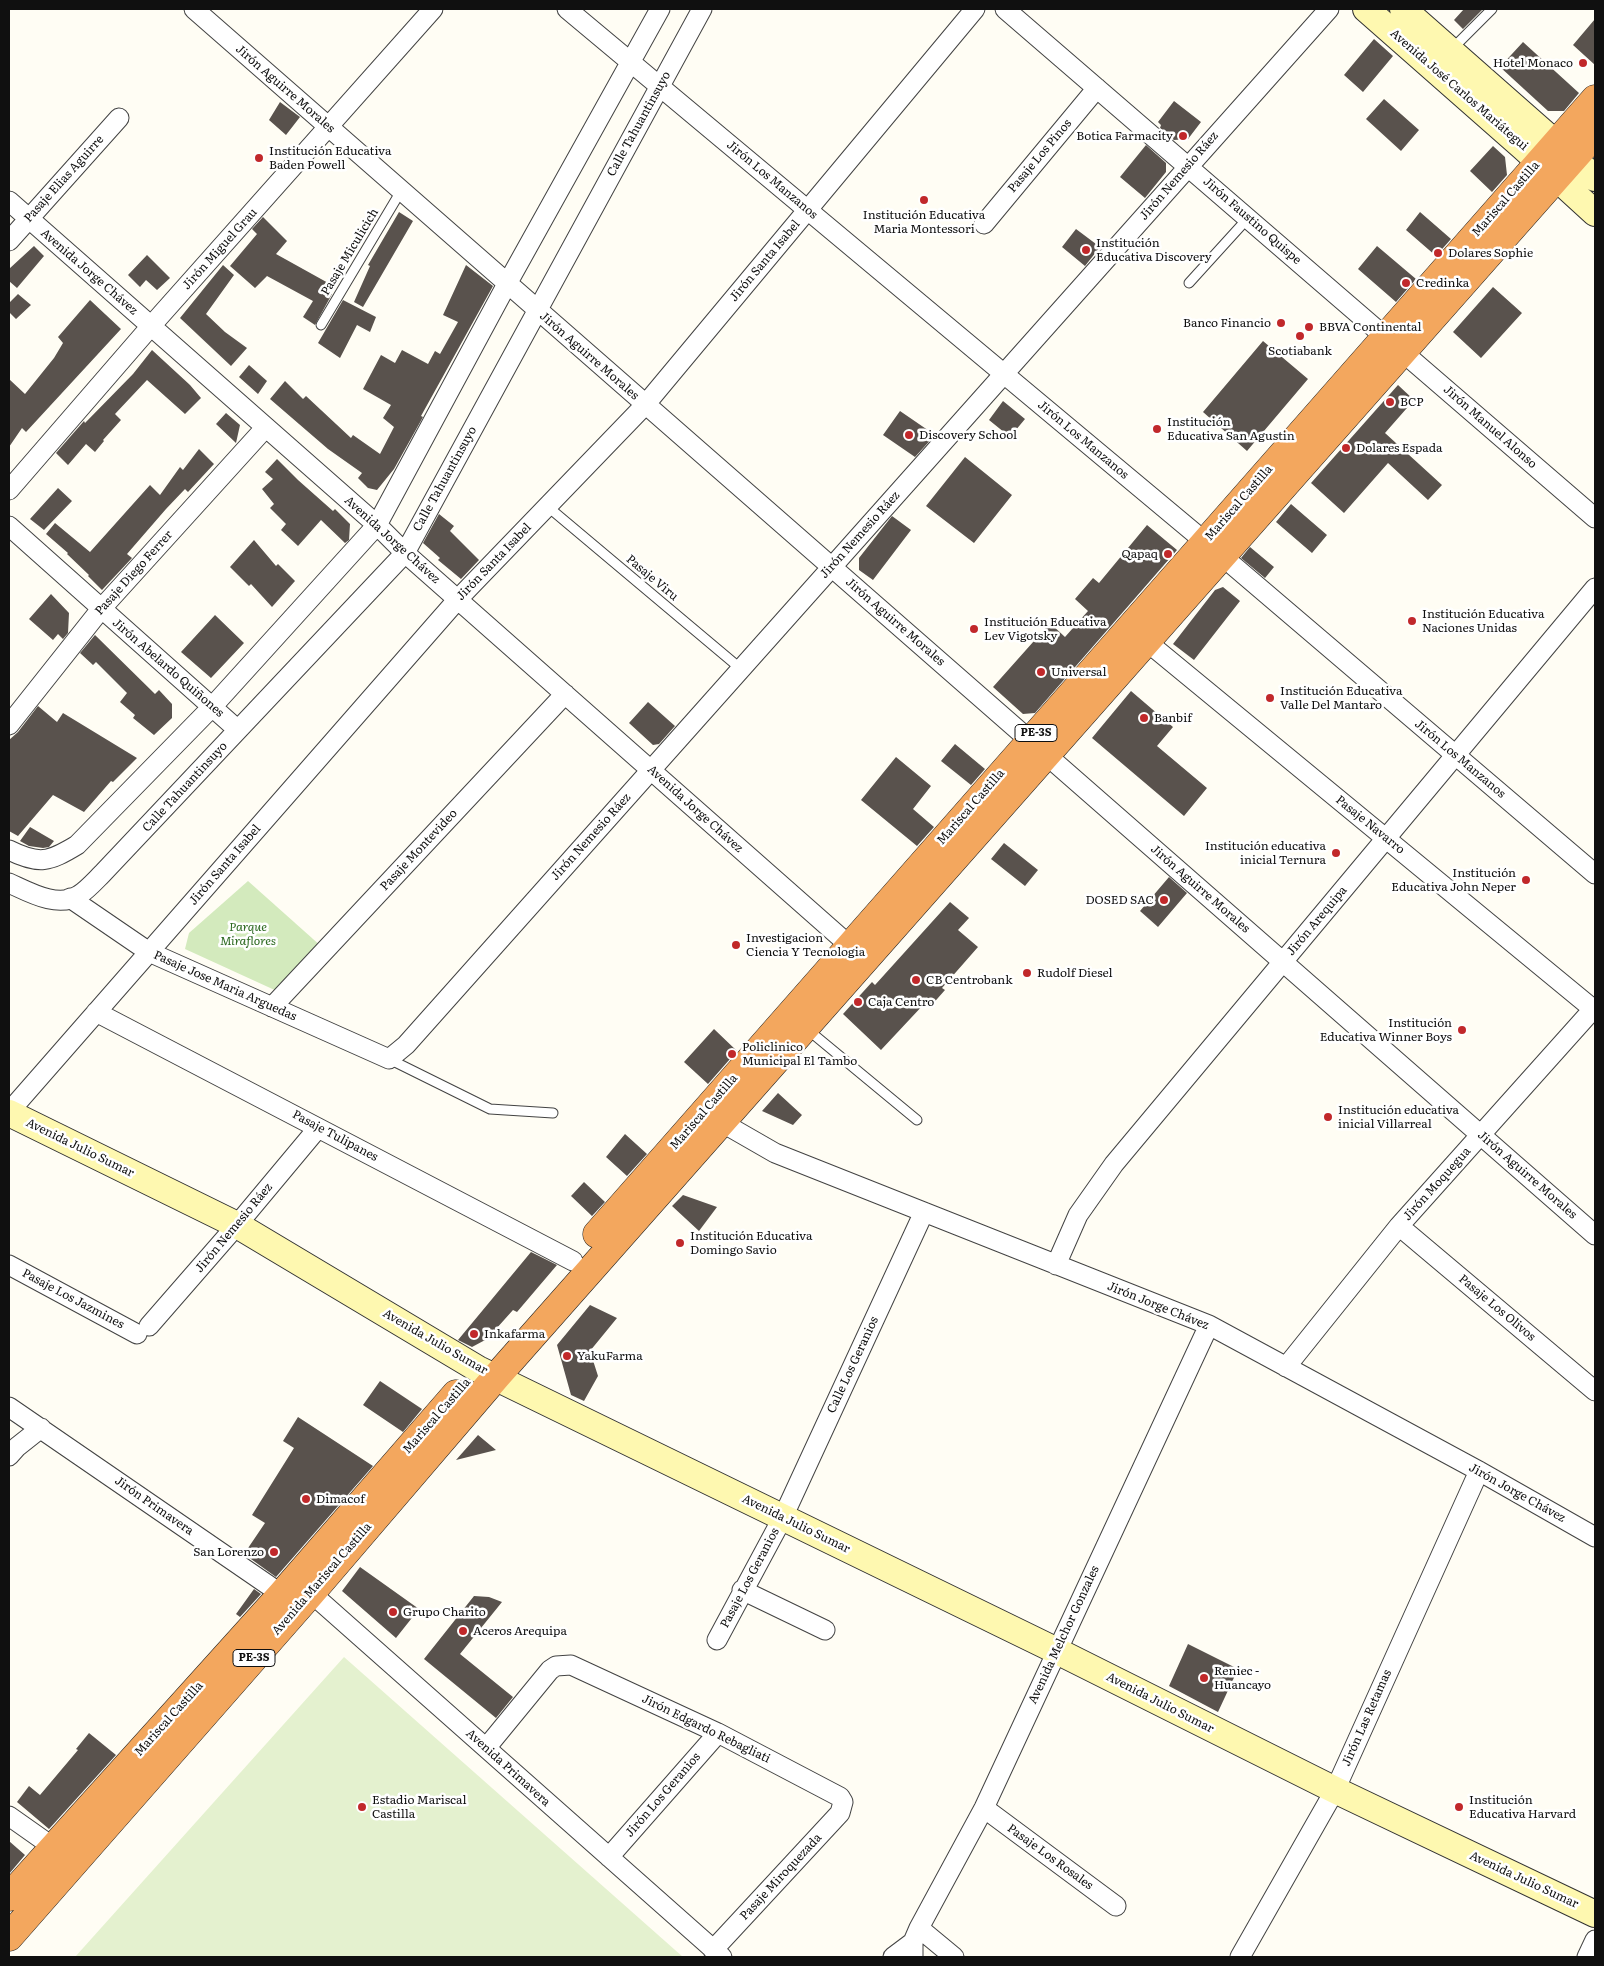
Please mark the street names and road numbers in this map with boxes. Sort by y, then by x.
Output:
street label: Avenida José Carlos Mariátegui [1387,26,1531,154]
street label: Jirón Aguirre Morales [232,42,338,136]
street label: Calle Tahuantinsuyo [604,69,674,179]
street label: Pasaje Los Pinos [1005,116,1075,196]
street label: Jirón Nemesio Ráez [1137,129,1221,223]
street label: Pasaje Elias Aguirre [21,133,107,225]
street label: Jirón Los Manzanos [724,138,820,222]
street label: Mariscal Castilla [1469,158,1543,240]
street label: Jirón Faustino Quispe [1200,174,1304,268]
street label: Jirón Miguel Grau [180,205,260,293]
street label: Pasaje Miculicich [318,206,382,298]
street label: Jirón Santa Isabel [727,217,803,305]
street label: Avenida Jorge Chávez [38,226,140,318]
street label: Jirón Aguirre Morales [536,309,642,403]
street label: Jirón Manuel Alonso [1440,382,1540,472]
street label: Jirón Los Manzanos [1035,398,1131,482]
street label: Calle Tahuantinsuyo [410,424,480,534]
street label: Mariscal Castilla [1202,462,1276,544]
street label: Jirón Nemesio Ráez [817,488,903,582]
street label: Avenida Jorge Chávez [341,493,443,587]
street label: Jirón Santa Isabel [453,520,535,604]
street label: Pasaje Diego Ferrer [92,528,176,618]
street label: Pasaje Viru [623,552,681,604]
street label: Jirón Aguirre Morales [842,575,948,669]
street label: Jirón Abelardo Quiñones [109,616,227,720]
street label: Jirón Los Manzanos [1412,717,1508,801]
road number: PE-3S [1015,724,1057,741]
street label: Calle Tahuantinsuyo [140,739,230,835]
street label: Avenida Jorge Chávez [644,762,746,856]
street label: Mariscal Castilla [934,766,1008,848]
street label: Jirón Nemesio Ráez [548,790,634,884]
street label: Pasaje Navarro [1333,793,1407,857]
street label: Pasaje Montevideo [377,806,461,894]
street label: Jirón Santa Isabel [186,822,264,908]
street label: Jirón Aguirre Morales [1147,842,1253,936]
street label: Jirón Arequipa [1284,883,1350,959]
street label: Pasaje Jose Maria Arguedas [151,948,299,1024]
street label: Mariscal Castilla [667,1071,741,1153]
street label: Pasaje Tulipanes [290,1107,380,1165]
street label: Avenida Julio Sumar [24,1116,136,1180]
street label: Jirón Aguirre Morales [1474,1128,1580,1222]
street label: Jirón Moquegua [1400,1144,1474,1224]
street label: Jirón Nemesio Ráez [192,1180,276,1276]
street label: Pasaje Los Jazmines [20,1266,126,1332]
street label: Pasaje Los Olivos [1456,1272,1538,1344]
street label: Jirón Jorge Chávez [1105,1279,1211,1333]
street label: Avenida Julio Sumar [380,1306,490,1378]
street label: Calle Los Geranios [824,1314,882,1416]
street label: Mariscal Castilla [400,1375,474,1457]
street label: Jirón Jorge Chávez [1466,1460,1568,1526]
street label: Jirón Primavera [112,1473,196,1539]
street label: Avenida Julio Sumar [740,1492,852,1556]
street label: Avenida Mariscal Castilla [269,1520,375,1638]
street label: Pasaje Los Geranios [718,1525,782,1631]
street label: Avenida Melchor Gonzales [1026,1564,1102,1706]
road number: PE-3S [233,1650,275,1666]
street label: Jirón Las Retamas [1339,1668,1395,1768]
street label: Avenida Julio Sumar [1104,1670,1216,1736]
street label: Mariscal Castilla [132,1679,206,1759]
street label: Jirón Edgardo Rebagliati [639,1692,773,1766]
street label: Avenida Primavera [463,1726,553,1810]
street label: Jirón Los Geranios [622,1750,704,1840]
street label: Pasaje Los Rosales [1004,1821,1096,1893]
street label: Pasaje Miroquezada [737,1831,825,1923]
street label: Avenida Julio Sumar [1467,1848,1581,1912]

